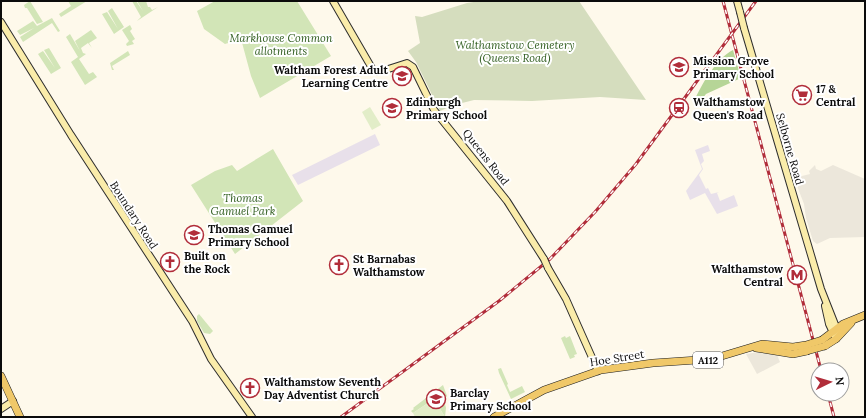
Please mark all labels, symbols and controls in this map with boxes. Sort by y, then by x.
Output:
park label: Markhouse Common allotments [229,31,333,58]
park label: Walthamstow Cemetery (Queens Road) [455,38,575,66]
place label: Mission Grove Primary School [693,54,775,81]
school or university icon: Mission Grove Primary School [668,56,690,78]
place label: Waltham Forest Adult Learning Centre [274,63,388,90]
school or university icon: Waltham Forest Adult Learning Centre [391,65,413,87]
place label: 17 & Central [816,82,856,109]
supermarket icon: 17 & Central [791,84,813,106]
place label: Edinburgh Primary School [406,95,488,122]
place label: Walthamstow Queen's Road [693,95,765,122]
school or university icon: Edinburgh Primary School [381,97,403,119]
station icon: Walthamstow Queen's Road [668,97,690,119]
street label: Selborne Road [773,112,807,187]
street label: Queens Road [460,126,513,188]
street label: Boundary Road [107,178,161,252]
park label: Thomas Gamuel Park [211,191,276,218]
place label: Thomas Gamuel Primary School [208,222,293,249]
school or university icon: Thomas Gamuel Primary School [183,224,205,246]
place label: Built on the Rock [184,249,231,276]
church icon: Built on the Rock [159,251,181,273]
place label: St Barnabas Walthamstow [353,252,425,279]
church icon: St Barnabas Walthamstow [328,254,350,276]
place label: Walthamstow Central [711,262,784,289]
metro station icon: Walthamstow Central [786,264,808,286]
street label: Hoe Street [589,347,646,369]
road number: A112 [693,352,723,368]
north arrow [810,362,850,402]
place label: Walthamstow Seventh Day Adventist Church [264,375,381,402]
text: N [833,376,847,386]
church icon: Walthamstow Seventh Day Adventist Church [239,377,261,399]
place label: Barclay Primary School [450,386,532,413]
school or university icon: Barclay Primary School [425,388,447,410]

